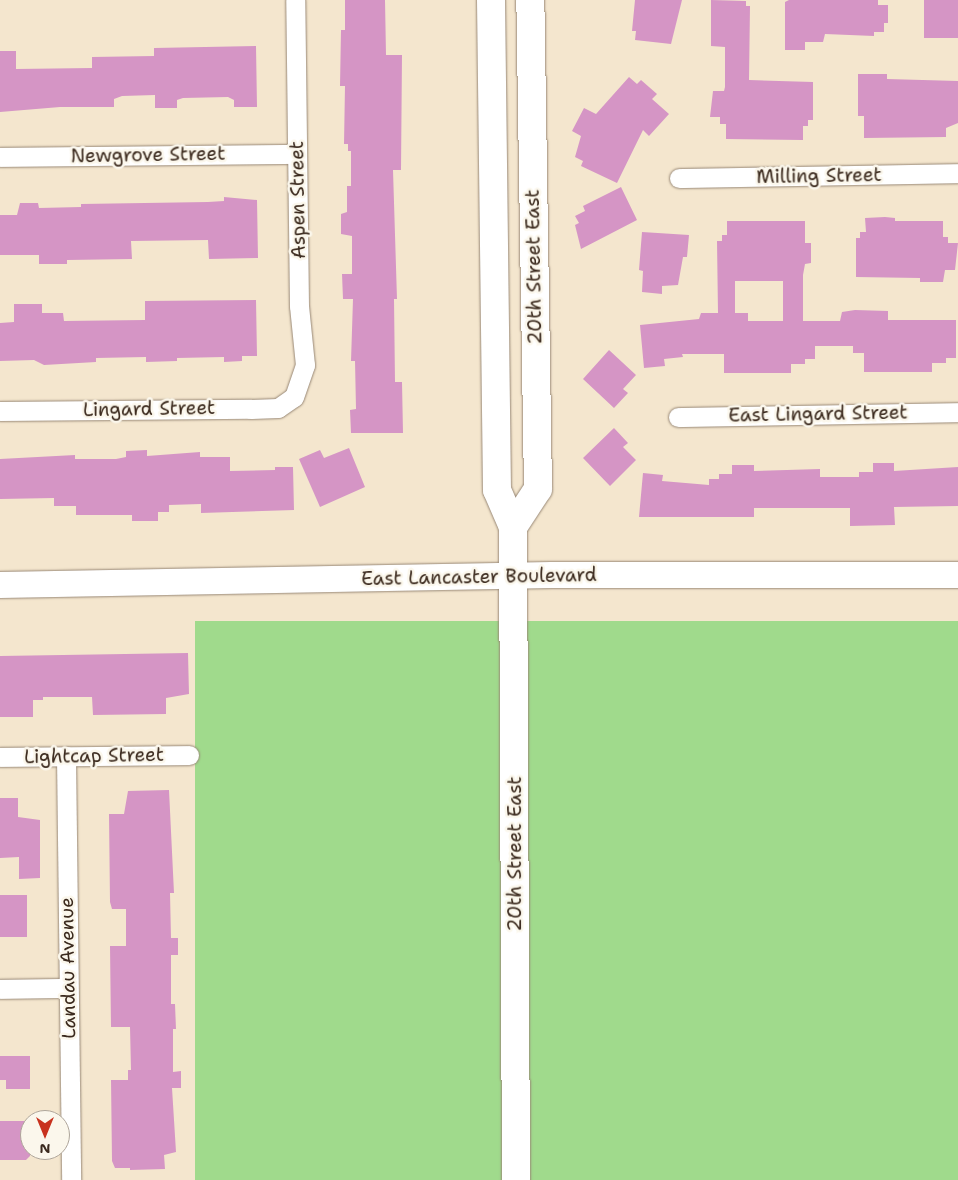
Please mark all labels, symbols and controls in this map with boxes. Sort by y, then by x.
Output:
street label: Aspen Street [286,141,310,259]
street label: Newgrove Street [70,142,226,168]
street label: Milling Street [756,164,882,188]
street label: 20th Street East [521,189,547,345]
street label: Lingard Street [83,396,215,422]
street label: East Lingard Street [728,401,908,427]
street label: East Lancaster Boulevard [361,564,597,590]
street label: Lightcap Street [24,743,164,769]
street label: 20th Street East [504,776,526,932]
street label: Landau Avenue [55,897,81,1039]
north arrow [20,1110,70,1160]
text: N [39,1140,51,1158]

